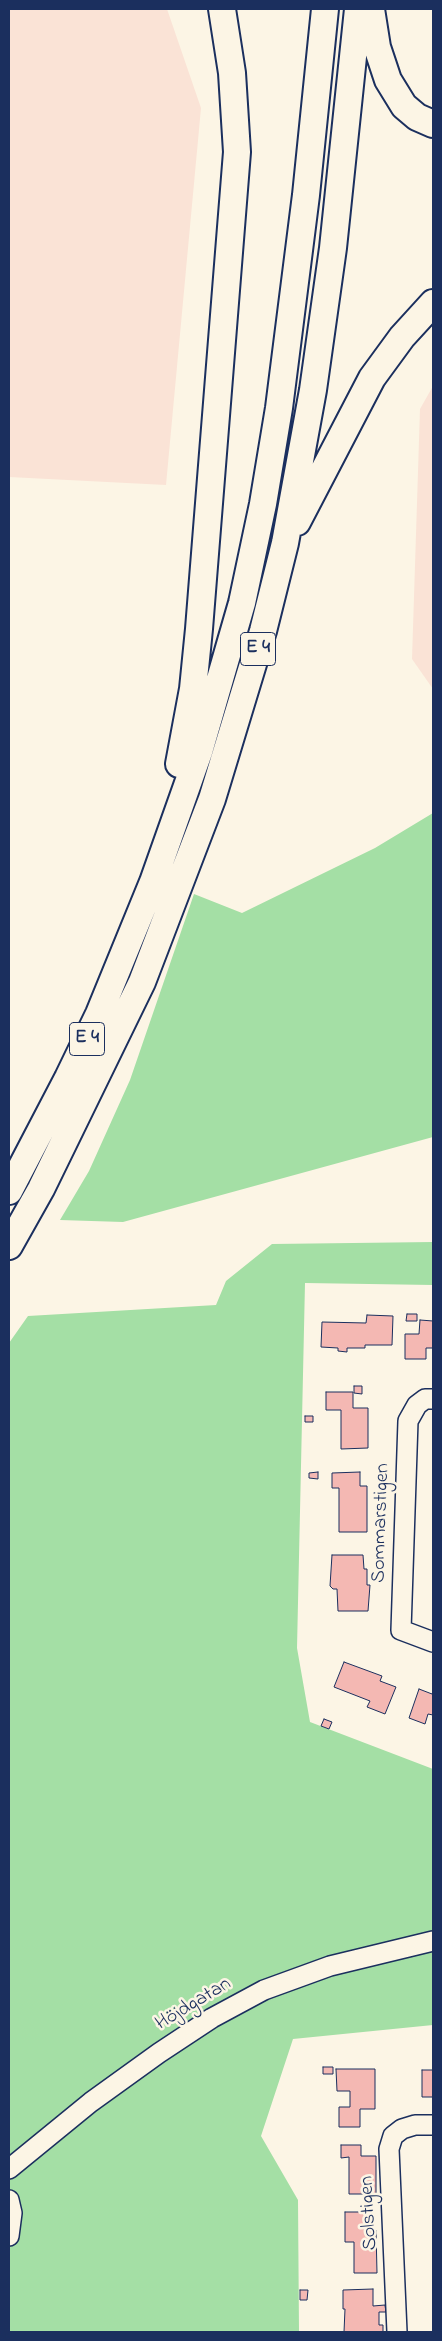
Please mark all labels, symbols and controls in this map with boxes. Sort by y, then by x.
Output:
road number: E 4 [240,633,276,666]
road number: E 4 [70,1022,104,1056]
street label: Sommarstigen [368,1463,396,1583]
street label: Höjdgatan [152,1973,236,2037]
street label: Solstigen [356,2175,384,2251]

